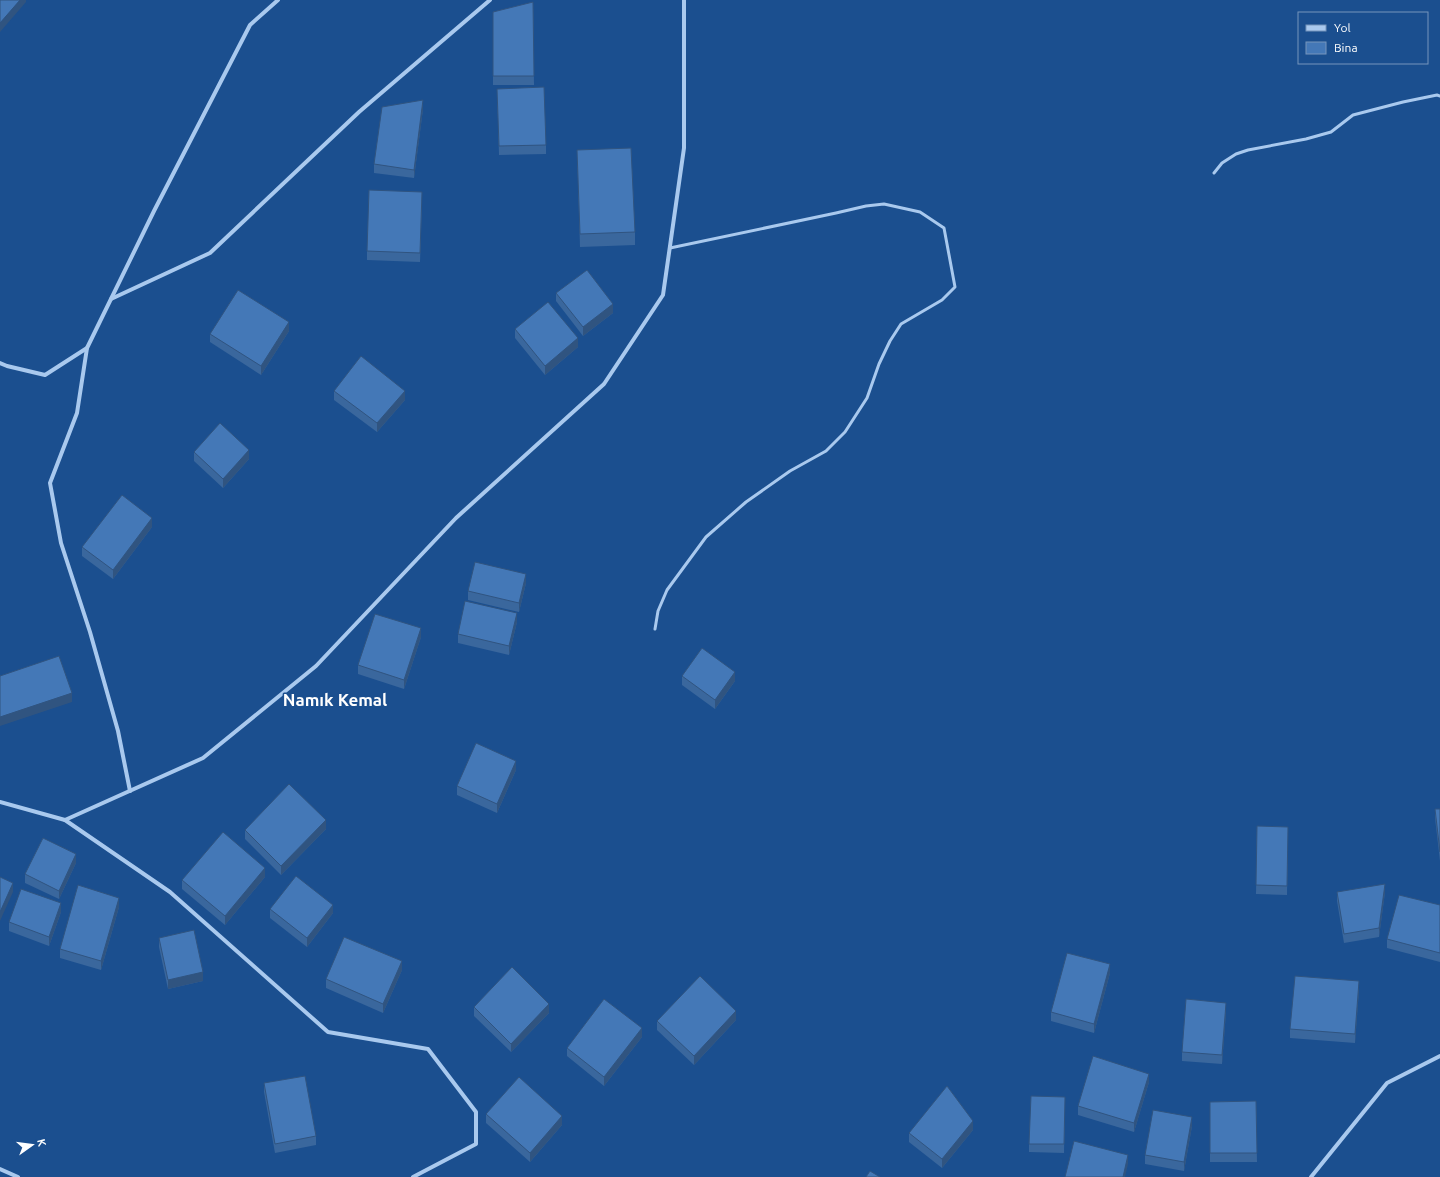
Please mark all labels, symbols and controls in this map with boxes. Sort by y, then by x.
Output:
legend [1298,12,1428,64]
text: Yol [1334,21,1351,34]
text: Bina [1334,41,1358,54]
district label: Namık Kemal [283,690,387,709]
north arrow [12,1125,52,1165]
text: K [35,1138,49,1148]

